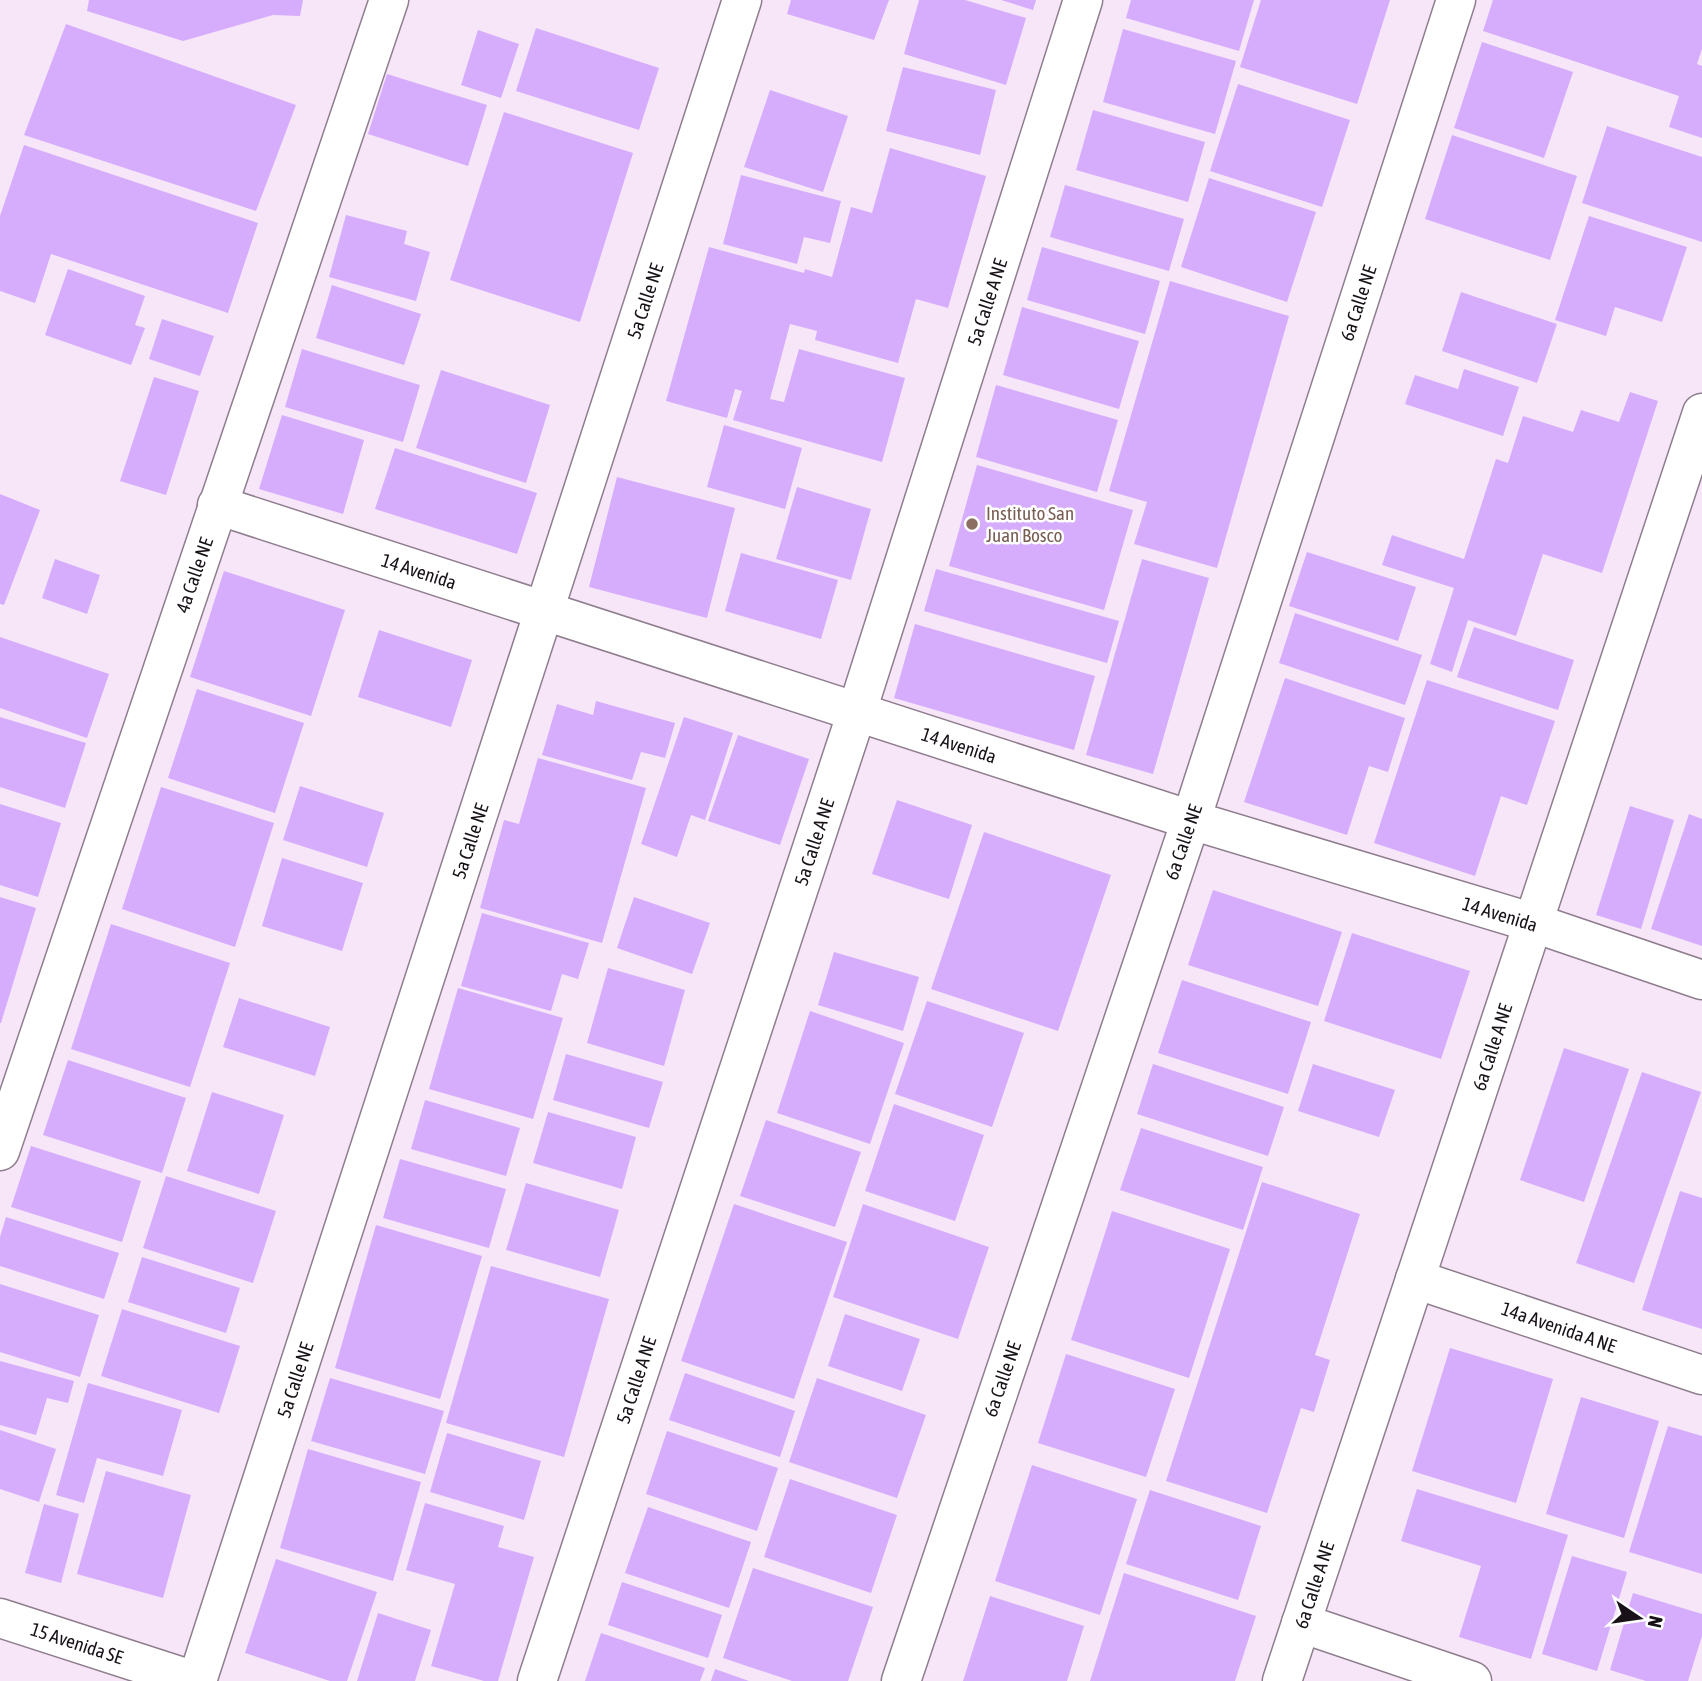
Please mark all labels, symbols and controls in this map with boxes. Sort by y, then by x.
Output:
street label: 5a Calle A NE [963,256,1011,348]
street label: 5a Calle NE [622,260,668,342]
street label: 6a Calle NE [1335,262,1381,344]
place label: Instituto San Juan Bosco [986,502,1074,546]
marker: Instituto San Juan Bosco [964,516,980,532]
street label: 4a Calle NE [171,534,217,616]
street label: 14 Avenida [379,549,459,593]
street label: 14 Avenida [919,723,999,767]
street label: 5a Calle A NE [790,796,838,888]
street label: 5a Calle NE [447,800,493,882]
street label: 6a Calle NE [1160,801,1206,883]
street label: 14 Avenida [1460,892,1540,936]
street label: 6a Calle A NE [1468,1001,1516,1093]
street label: 14a Avenida A NE [1499,1297,1619,1357]
street label: 5a Calle A NE [612,1334,660,1426]
street label: 6a Calle NE [979,1338,1025,1420]
street label: 5a Calle NE [272,1339,318,1421]
street label: 6a Calle A NE [1290,1539,1338,1631]
north arrow [1604,1583,1674,1653]
text: N [1644,1614,1668,1630]
street label: 15 Avenida SE [28,1618,126,1668]

